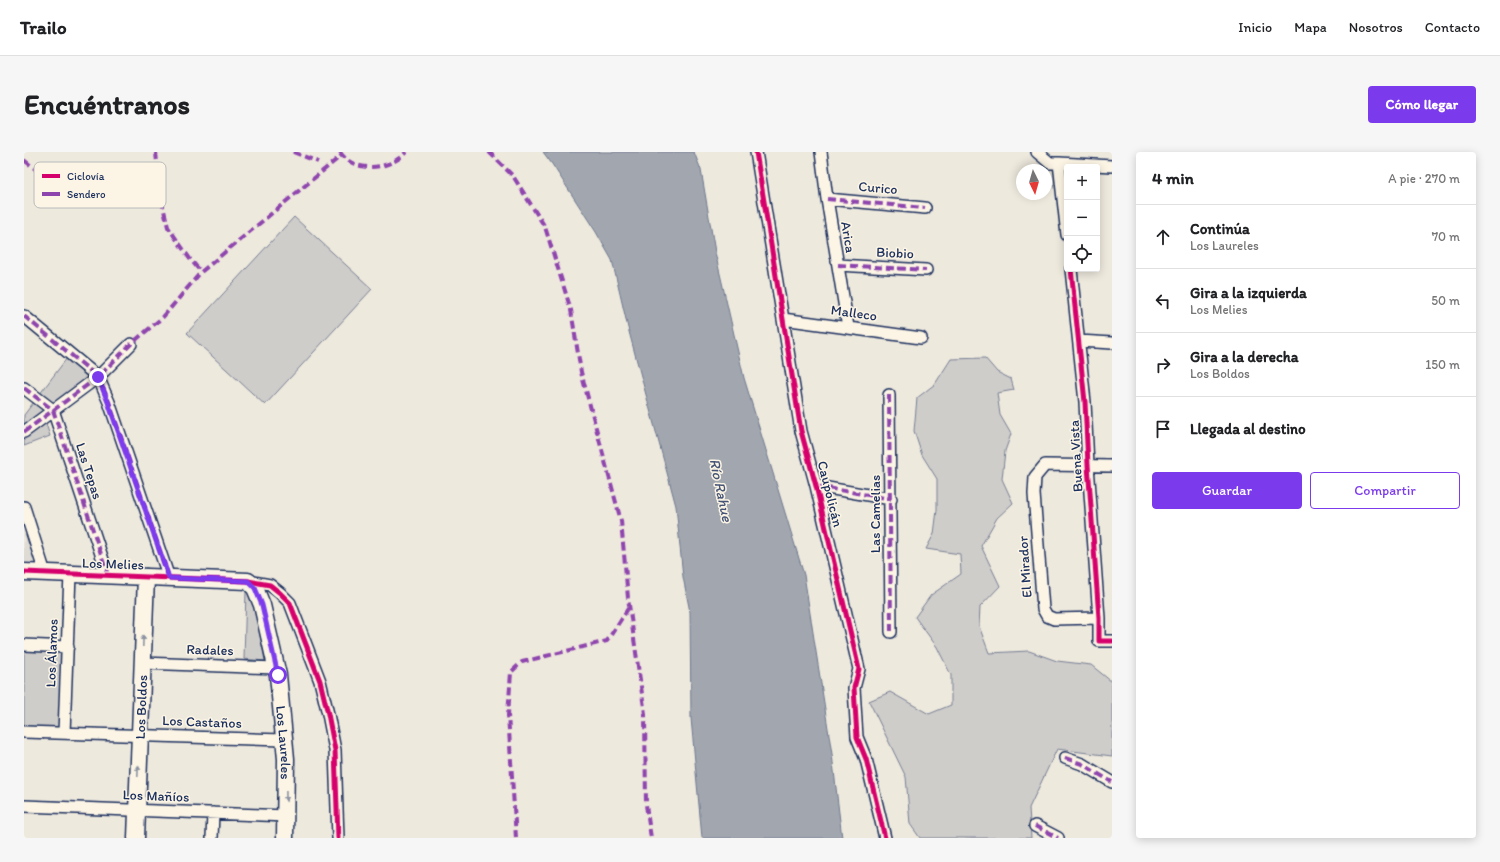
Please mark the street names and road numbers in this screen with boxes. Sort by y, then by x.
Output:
street label: Curico [858,178,898,198]
street label: Arica [837,220,859,254]
street label: Biobio [876,244,914,262]
street label: Malleco [830,301,878,325]
street label: Buena Vista [1066,420,1086,492]
street label: Las Tepas [72,440,106,502]
street label: Caupolicán [814,459,846,529]
street label: Las Camelias [867,475,884,553]
street label: El Mirador [1014,535,1036,598]
street label: Los Melies [82,554,144,574]
street label: Los Álamos [42,618,62,688]
street label: Radales [186,641,234,659]
street label: Los Boldos [131,675,151,740]
street label: Los Laureles [272,705,295,780]
street label: Los Castaños [162,712,242,732]
street label: Los Mañíos [122,786,190,806]

